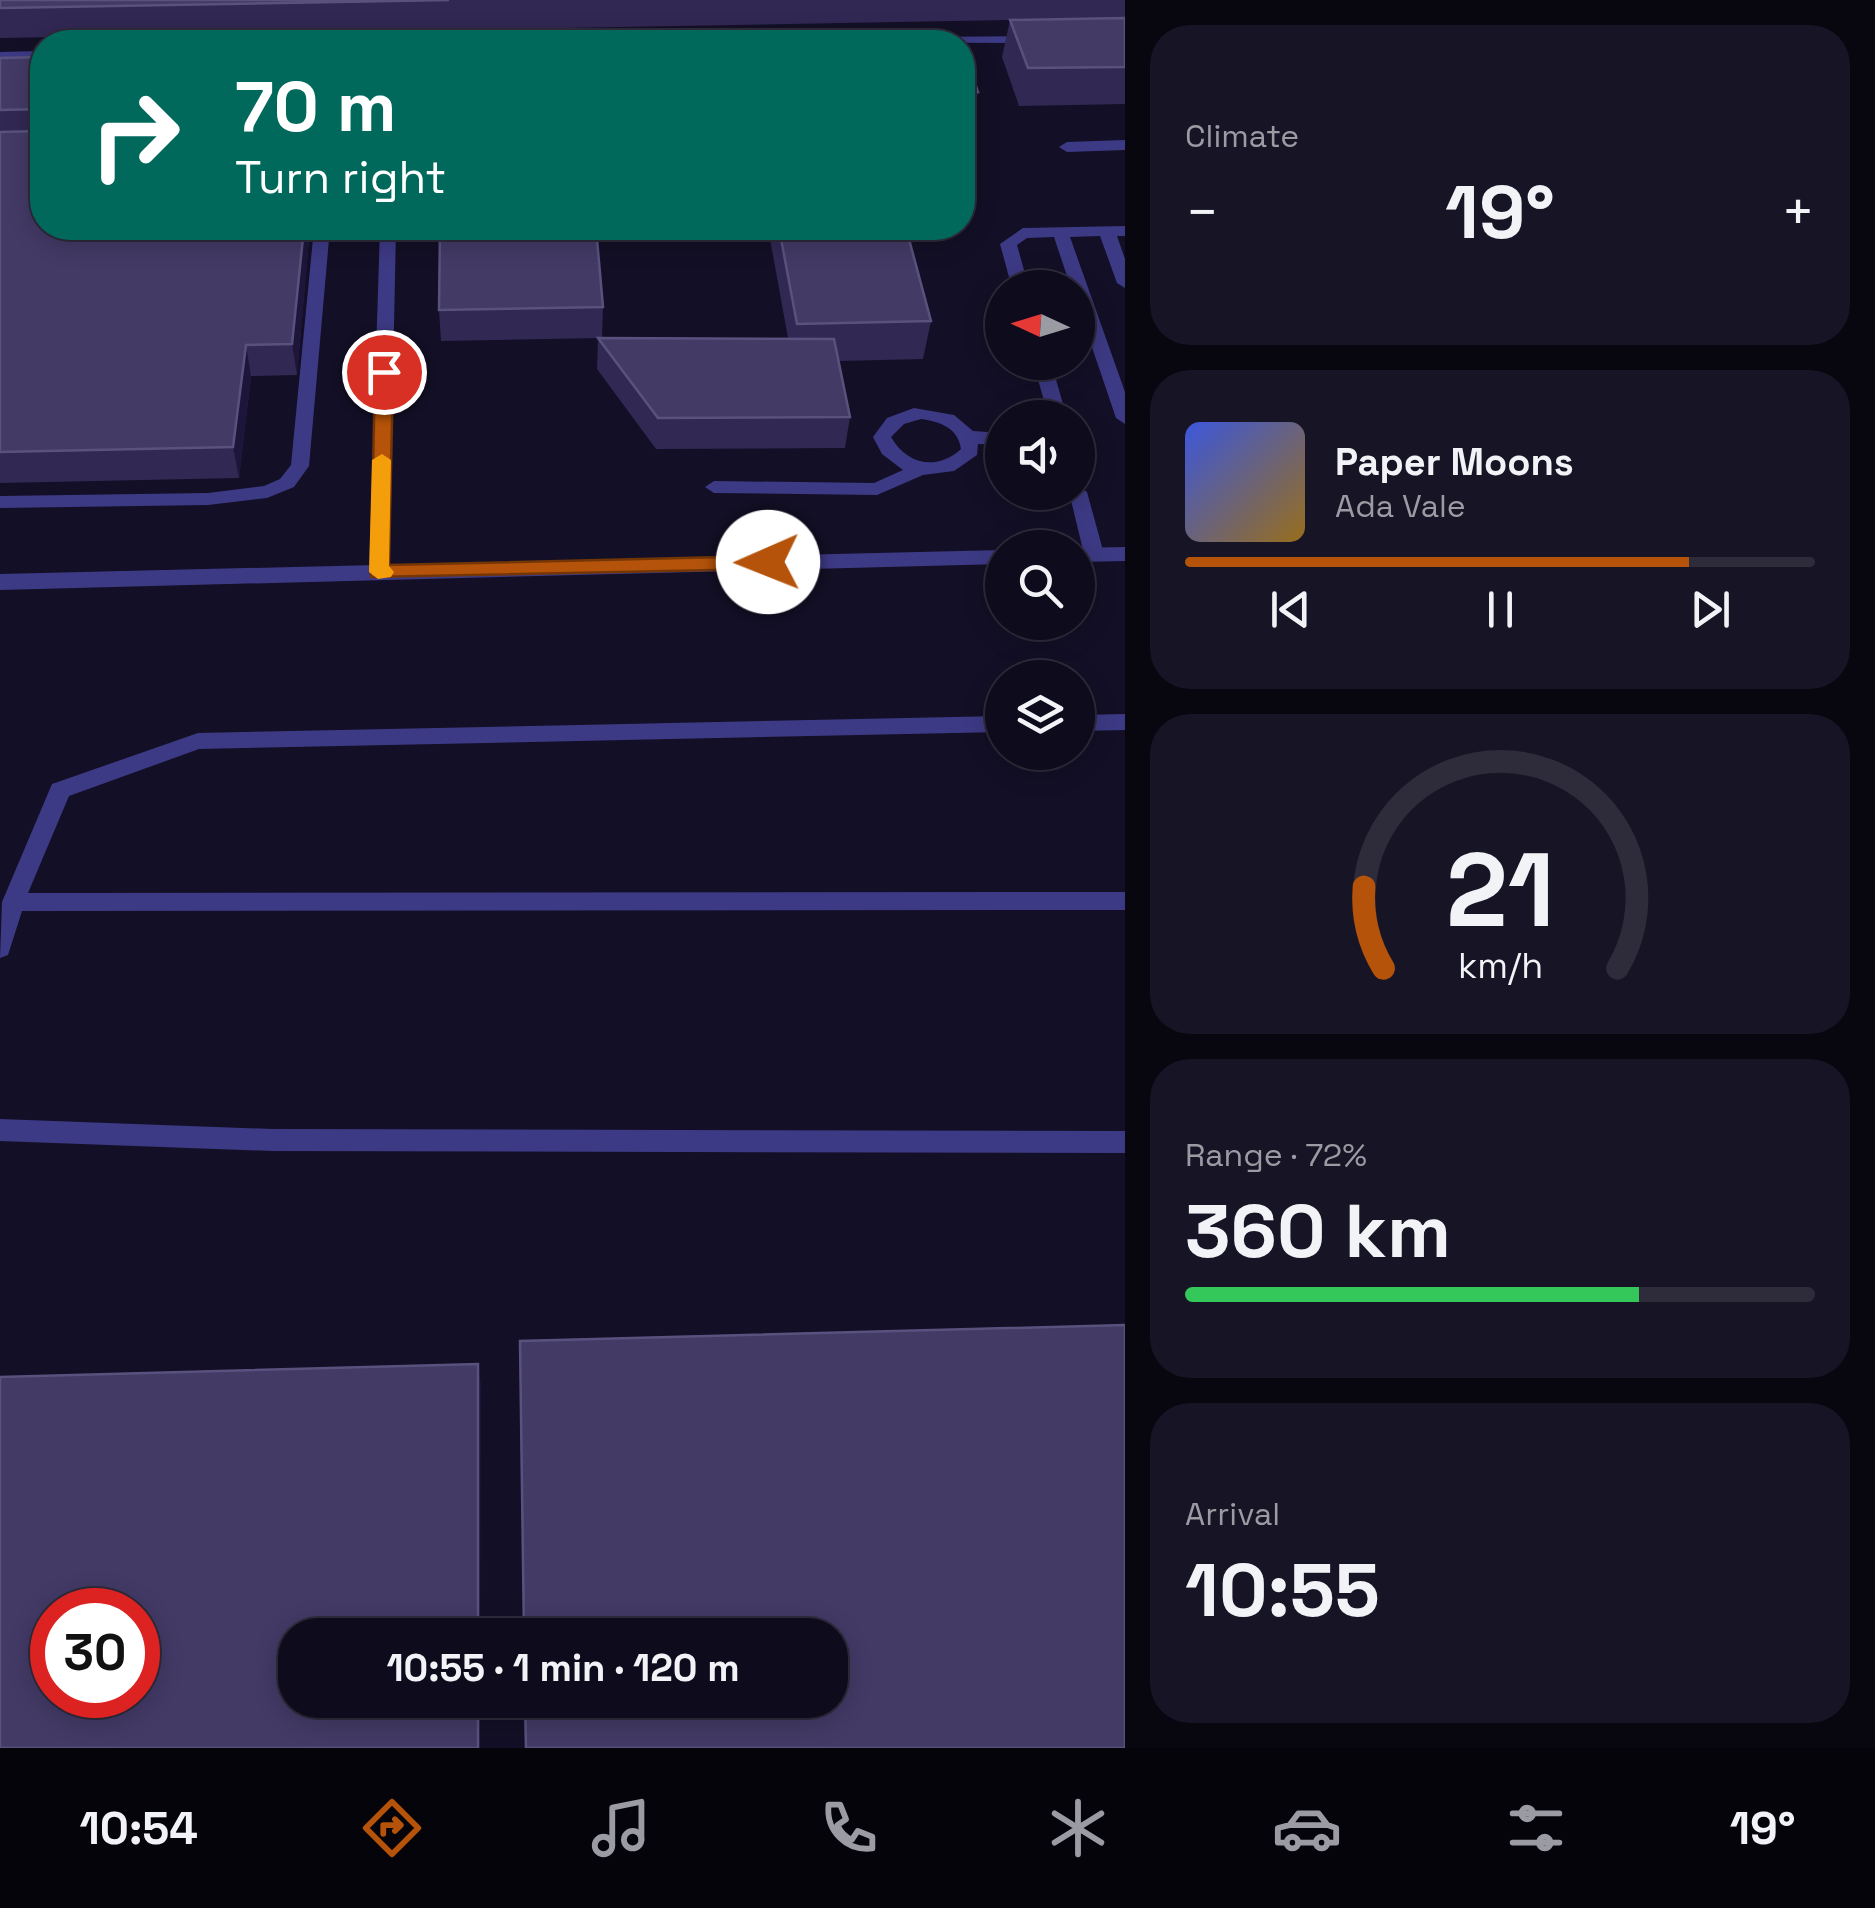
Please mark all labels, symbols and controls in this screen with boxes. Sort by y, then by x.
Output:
text: 70 m [235,62,396,151]
icon: right [70,70,200,200]
text: Climate [1185,116,1299,156]
text: Turn right [235,149,446,206]
text: 19° [1445,164,1555,260]
text: − [1185,177,1219,247]
text: + [1781,177,1815,247]
north arrow [985,270,1095,380]
map controls [985,270,1095,770]
pin [342,330,427,415]
icon: arrive [357,345,412,400]
button: sound [985,400,1095,510]
text: Paper Moons [1335,438,1574,486]
text: Ada Vale [1335,486,1466,526]
position arrow [716,510,820,614]
button: search [985,530,1095,640]
icon: previous [1263,582,1318,637]
icon: pause [1473,582,1528,637]
icon: next [1683,582,1738,637]
button: layers [985,660,1095,770]
text: 21 [1446,824,1554,956]
text: km/h [1457,943,1543,988]
text: Range · 72% [1185,1135,1367,1175]
text: 360 km [1185,1183,1451,1279]
text: Arrival [1185,1494,1280,1534]
text: 10:55 [1185,1542,1380,1638]
speed limit sign: 30 [30,1588,160,1718]
text: 10:55 · 1 min · 120 m [386,1644,740,1692]
icon: directions [357,1793,427,1863]
icon: music [586,1793,656,1863]
icon: phone [814,1793,884,1863]
icon: climate [1043,1793,1113,1863]
icon: car [1272,1793,1342,1863]
icon: filters [1501,1793,1571,1863]
text: 10:54 [79,1800,198,1857]
text: 19° [1730,1800,1796,1857]

